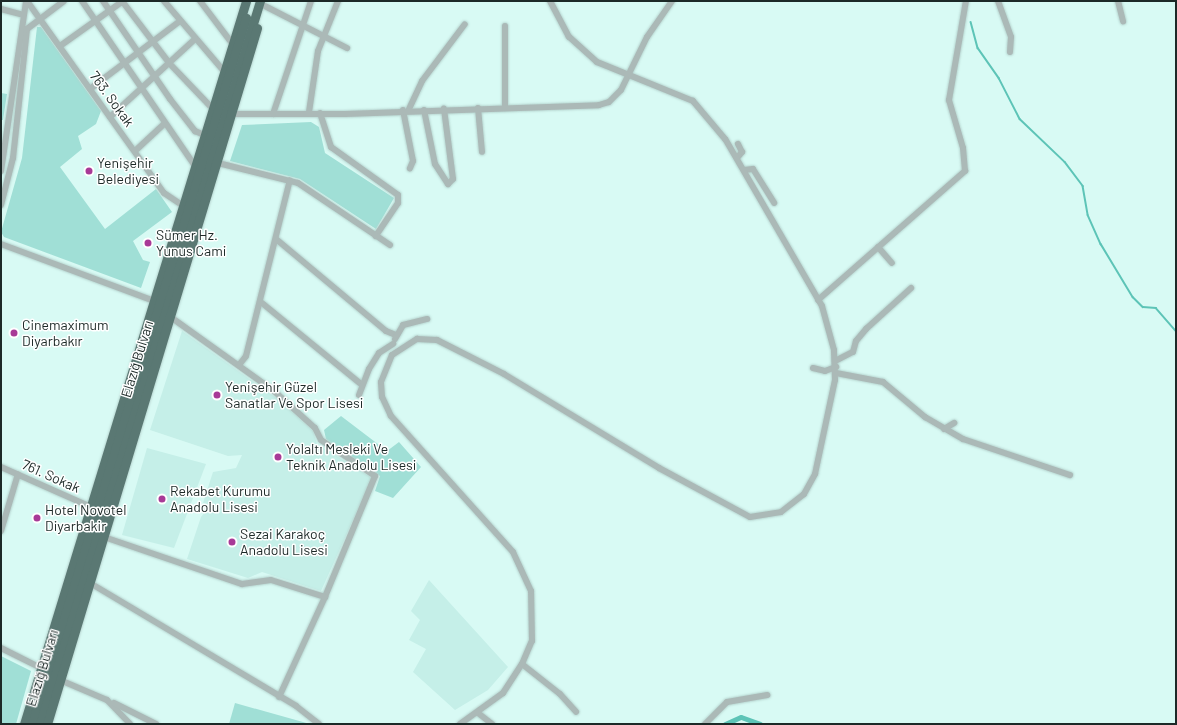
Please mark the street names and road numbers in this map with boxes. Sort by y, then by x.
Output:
street label: 763. Sokak [86,68,138,130]
street label: Elazığ Bulvarı [117,319,157,399]
street label: 761. Sokak [19,456,83,496]
street label: Elazığ Bulvarı [22,628,62,708]

